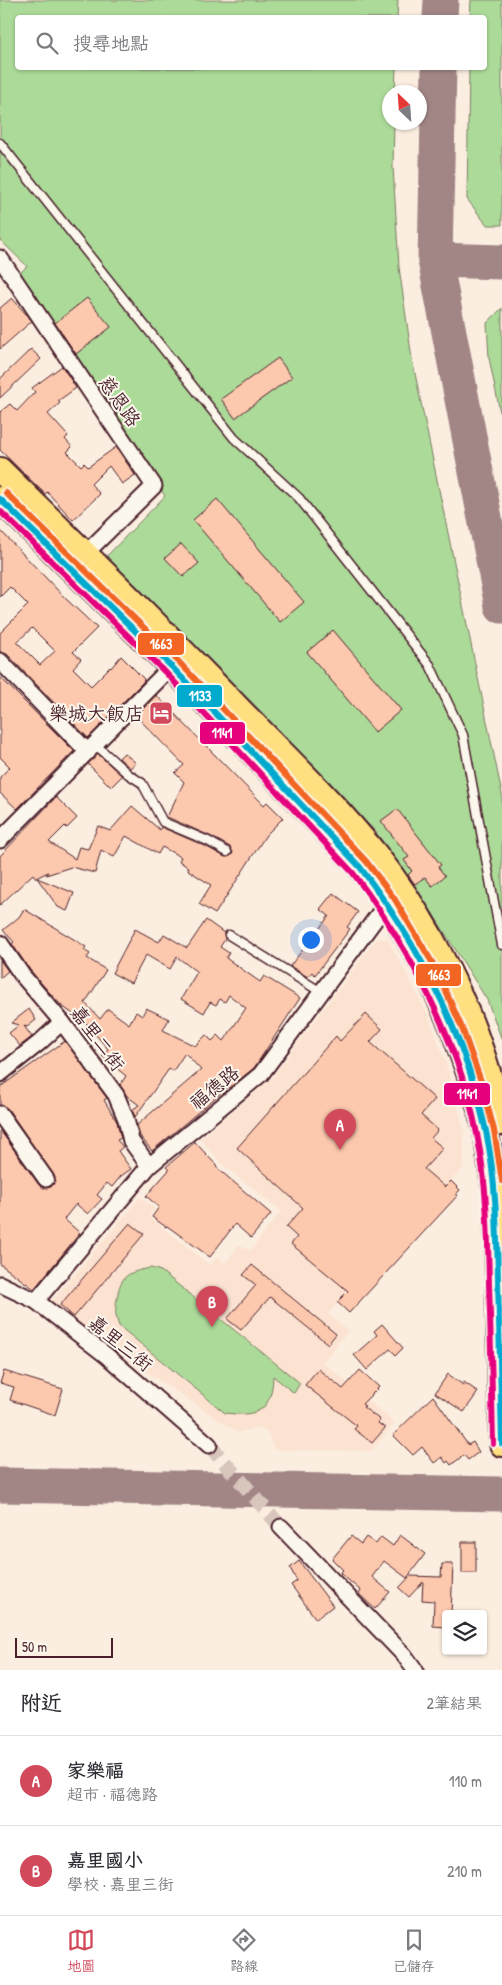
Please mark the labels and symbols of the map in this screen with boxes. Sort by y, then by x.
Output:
north arrow [382,85,427,130]
street label: 慈恩路 [93,370,147,432]
line badge: 1663 [137,632,185,656]
text: 1663 [150,634,173,653]
line badge: 1133 [176,684,223,708]
text: 1133 [189,686,212,705]
place label: 樂城大飯店 [49,700,144,726]
hotel icon: 樂城大飯店 [148,700,174,726]
line badge: 1141 [199,721,246,745]
text: 1141 [212,723,232,742]
your location [298,927,324,953]
line badge: 1663 [415,963,462,987]
text: 1663 [428,965,451,984]
street label: 嘉里二街 [65,1000,131,1076]
street label: 福德路 [184,1059,244,1115]
line badge: 1141 [443,1082,491,1106]
text: 1141 [457,1084,477,1103]
pin: A [324,1109,356,1150]
pin: B [196,1286,228,1327]
street label: 嘉里三街 [83,1309,159,1377]
scale bar [15,1635,112,1658]

